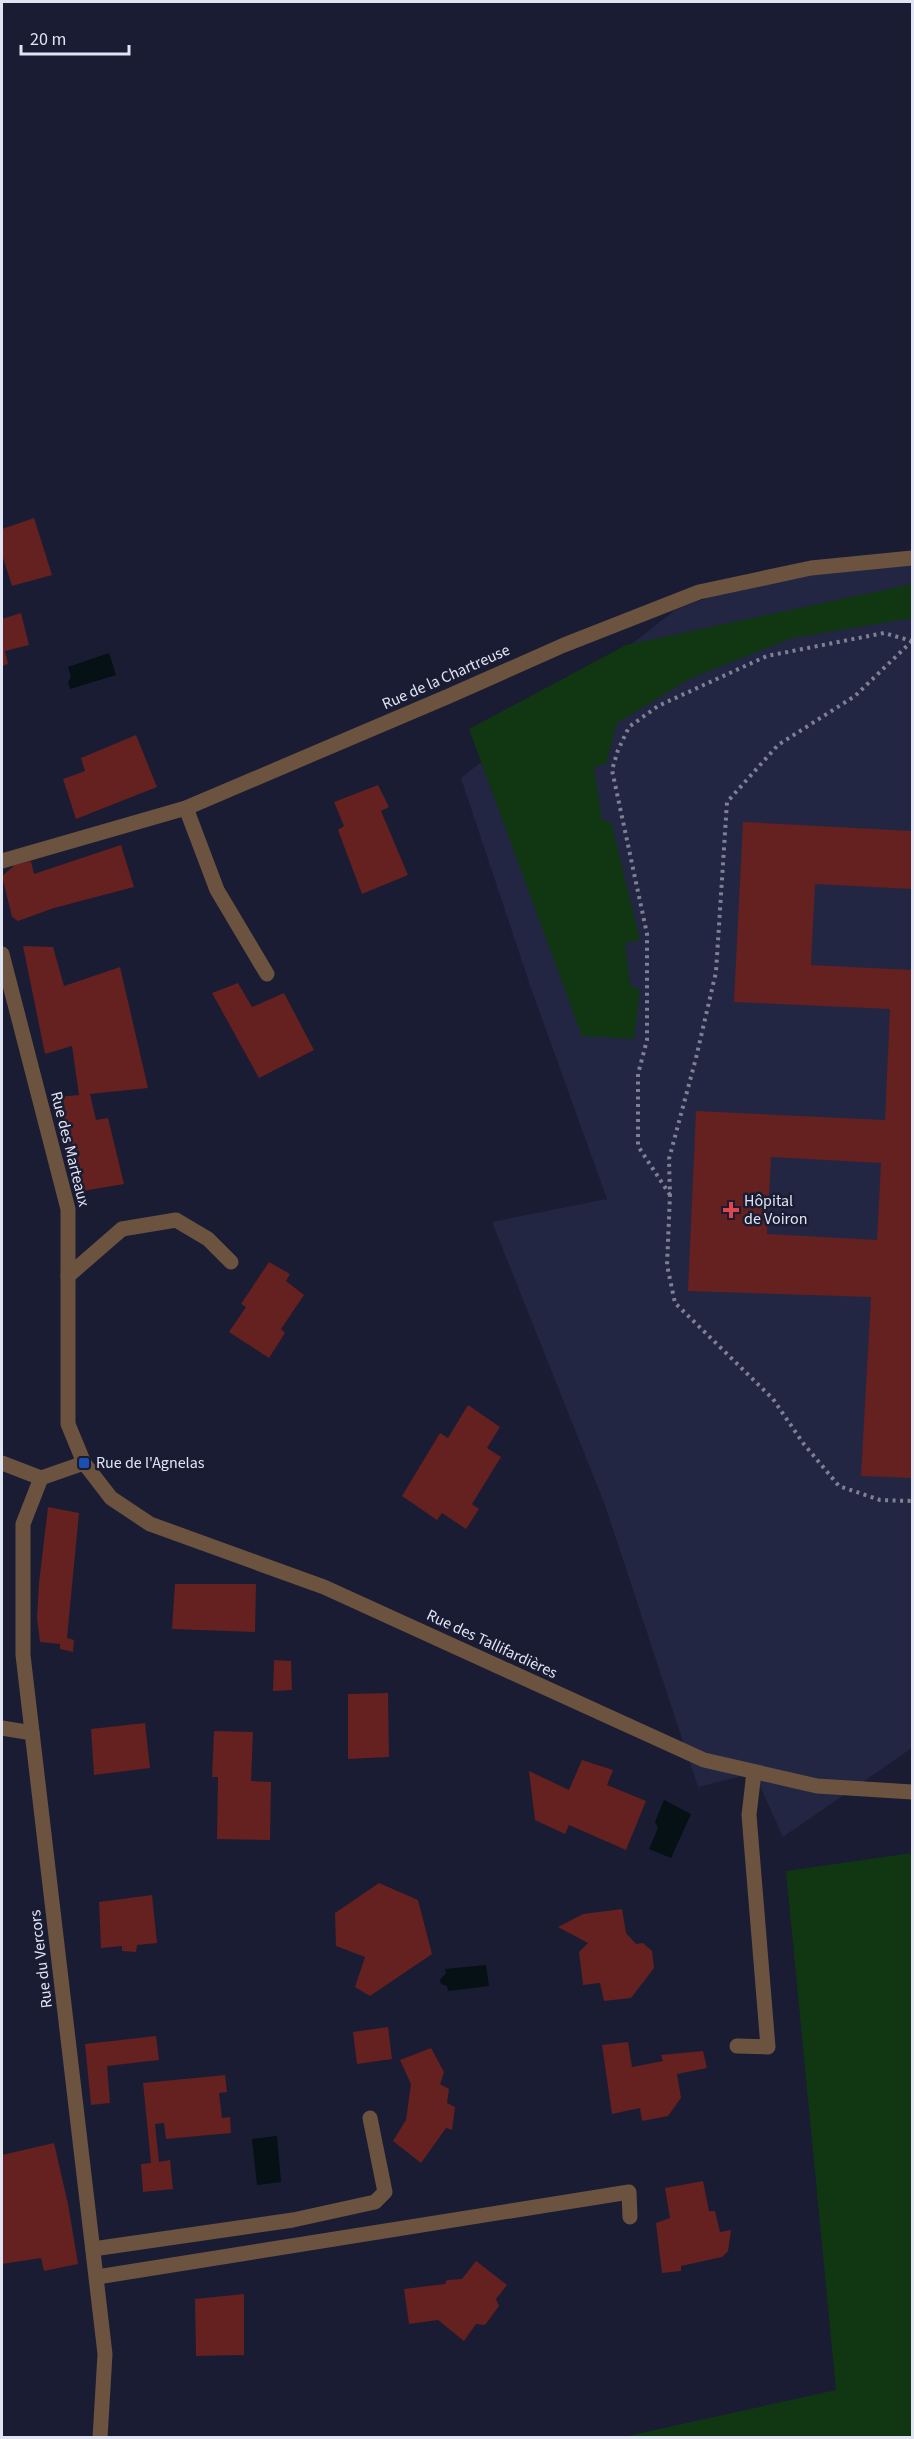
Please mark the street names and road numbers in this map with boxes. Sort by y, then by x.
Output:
street label: Rue de la Chartreuse [379,639,513,715]
street label: Rue des Marteaux [45,1089,95,1209]
street label: Rue des Tallifardières [423,1604,561,1684]
street label: Rue du Vercors [24,1908,58,2009]

